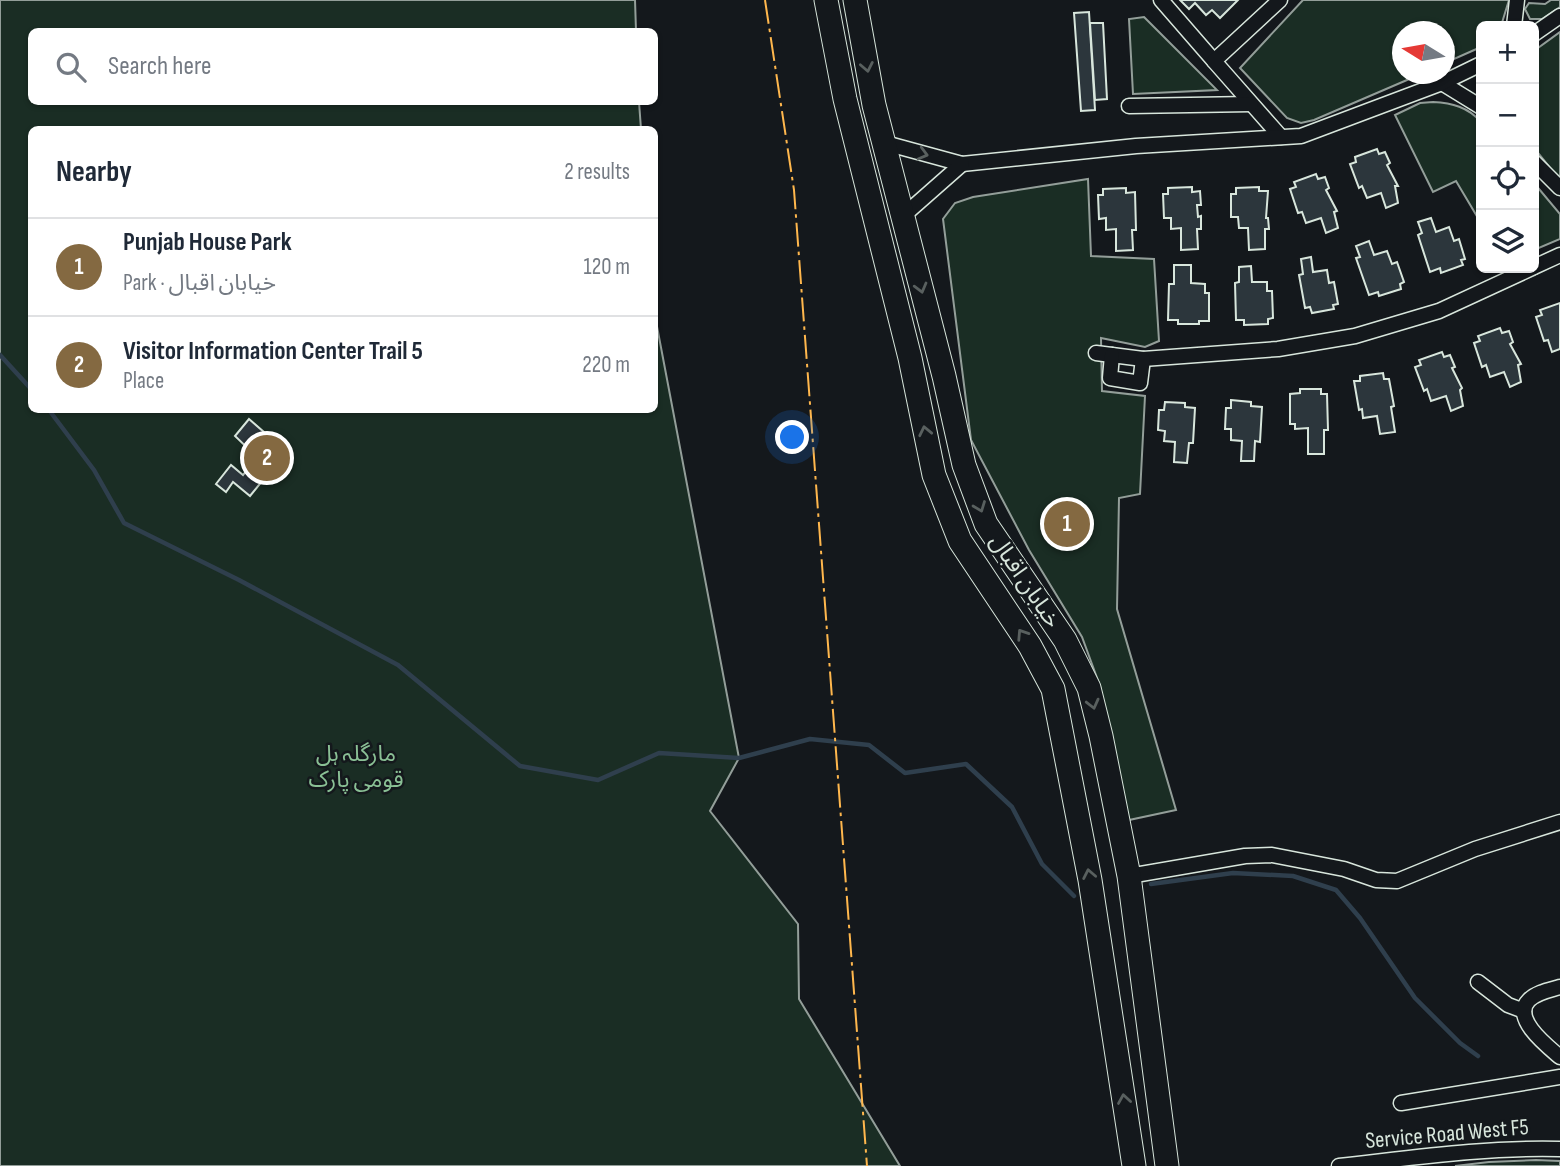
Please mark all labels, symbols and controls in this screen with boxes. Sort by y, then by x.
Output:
north arrow [1392,21,1455,84]
map controls [1476,21,1539,273]
button: + [1476,21,1539,84]
search box [28,28,658,105]
icon: search [52,48,90,86]
text: Search here [108,51,211,82]
one-way arrow [859,61,874,73]
button: − [1476,84,1539,147]
one-way arrow [917,146,929,160]
button: locate [1476,147,1539,210]
text: Nearby [56,154,132,190]
text: 2 results [564,158,630,186]
button: layers [1476,210,1539,273]
text: Punjab House Park [123,227,292,258]
text: 1 [74,253,84,281]
text: 120 m [584,253,630,281]
text: Park · خیابان اقبال [123,269,276,297]
one-way arrow [913,282,927,294]
text: Visitor Information Center Trail 5 [123,336,423,367]
text: 2 [74,351,84,379]
text: 220 m [582,351,630,379]
text: Place [123,367,164,395]
your location [775,420,809,454]
one-way arrow [918,425,933,437]
pin: 2 [244,432,290,484]
pin: 1 [1044,498,1090,550]
one-way arrow [972,501,986,513]
street label: خیابان اقبال [983,529,1067,633]
one-way arrow [1017,628,1030,641]
one-way arrow [1085,698,1099,710]
park label: مارگلہ ہل قومی پارک [308,740,404,794]
one-way arrow [1082,868,1097,880]
one-way arrow [1117,1093,1132,1104]
street label: Service Road West F5 [1364,1113,1530,1155]

